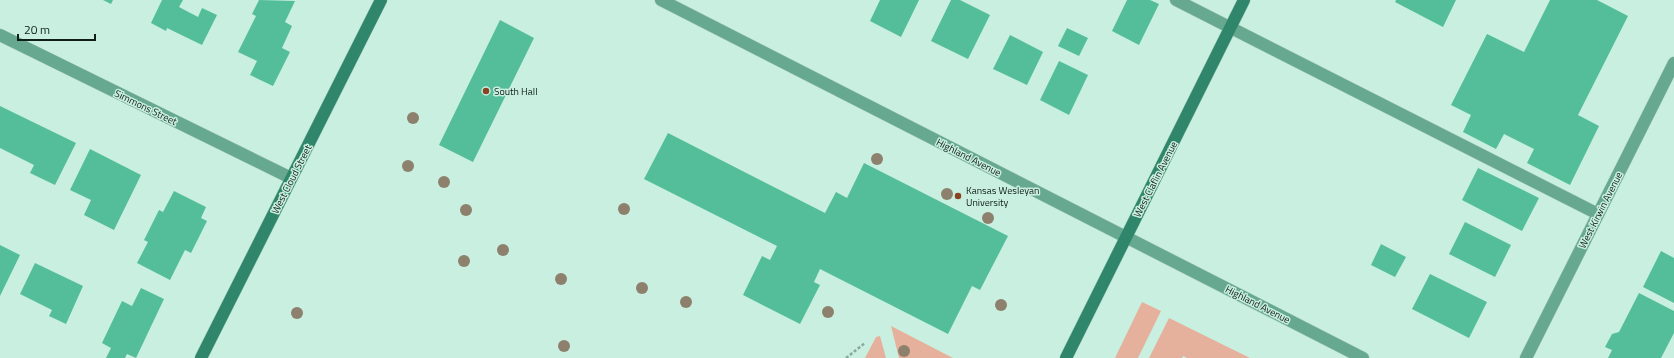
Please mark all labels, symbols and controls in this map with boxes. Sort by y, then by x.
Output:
scale bar [18,16,95,42]
text: 20 m [24,20,50,39]
place label: South Hall [494,84,537,99]
street label: Simmons Street [112,86,180,129]
marker: South Hall [481,86,491,96]
street label: Highland Avenue [934,135,1004,180]
street label: West Claflin Avenue [1130,139,1181,220]
street label: West Cloud Street [268,142,316,216]
street label: West Kirwin Avenue [1575,169,1626,251]
place label: Kansas Wesleyan University [966,183,1039,210]
marker: Kansas Wesleyan University [953,191,963,201]
street label: Highland Avenue [1223,282,1293,327]

